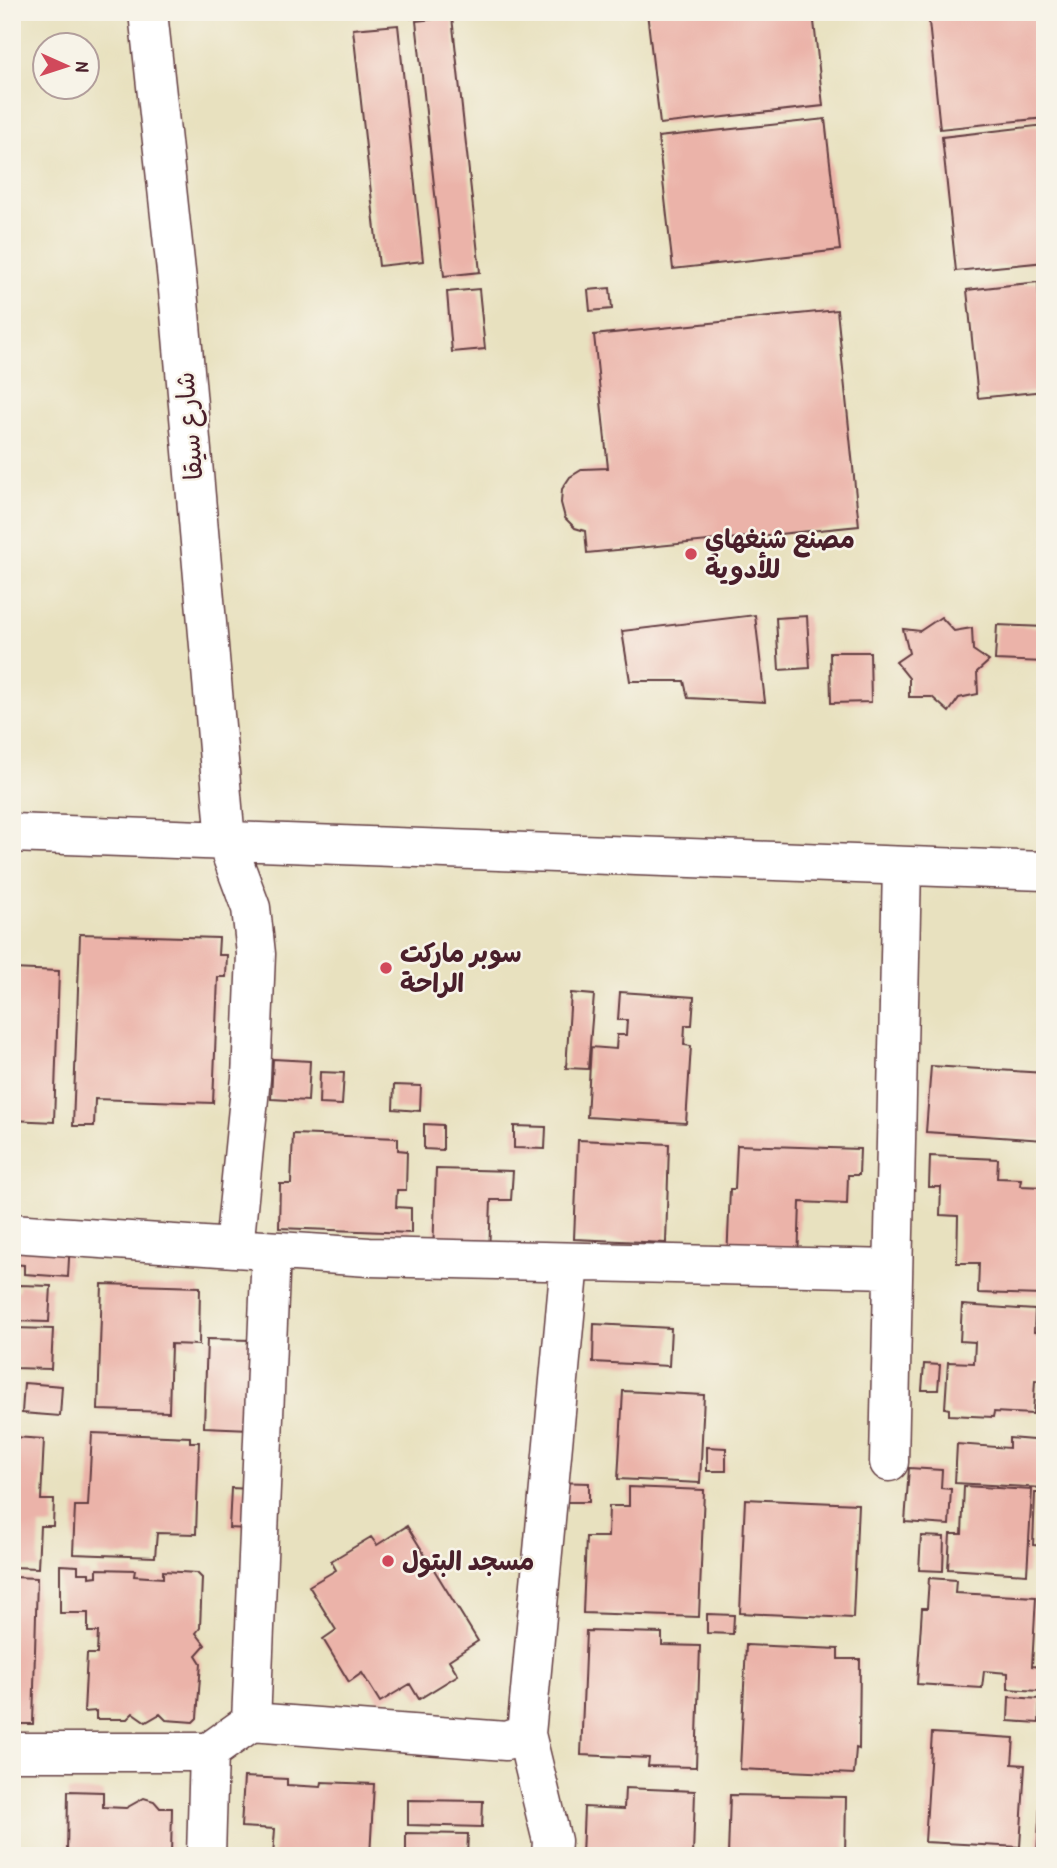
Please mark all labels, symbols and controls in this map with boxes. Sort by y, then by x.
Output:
north arrow [32,32,102,102]
text: N [70,61,96,73]
street label: شارع سيقا [166,370,212,482]
place label: مصنع شنغهاي للأدوية [705,521,855,586]
marker: مصنع شنغهاي للأدوية [683,546,699,562]
place label: سوبر ماركت الراحة [400,935,522,1000]
marker: سوبر ماركت الراحة [378,960,394,976]
place label: مسجد البتول [402,1543,534,1578]
marker: مسجد البتول [380,1553,396,1569]

